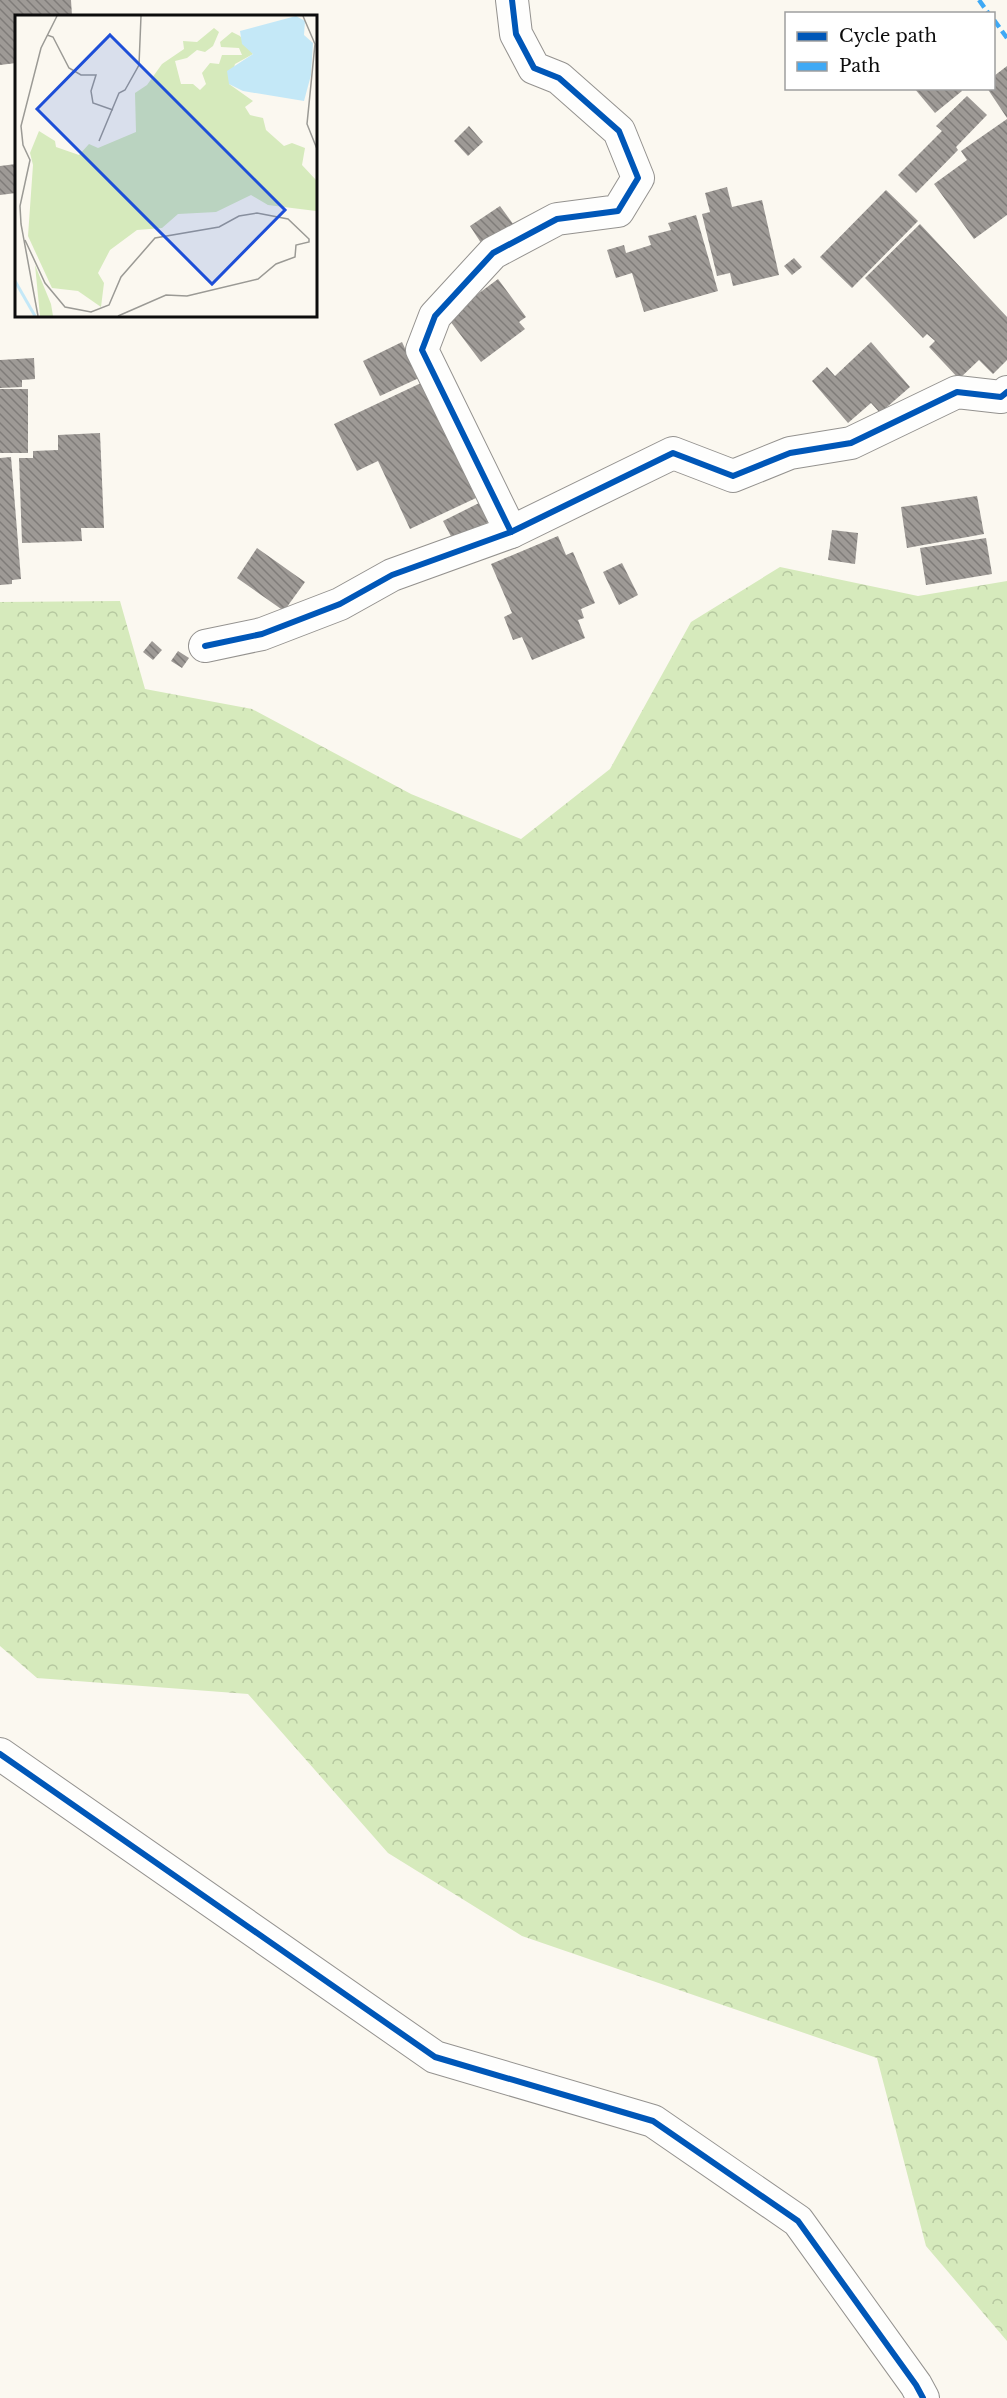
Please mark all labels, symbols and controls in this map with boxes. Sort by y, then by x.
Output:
legend [785,12,995,90]
inset map [15,15,316,316]
text: Cycle path [839,25,937,47]
text: Path [839,55,880,77]

